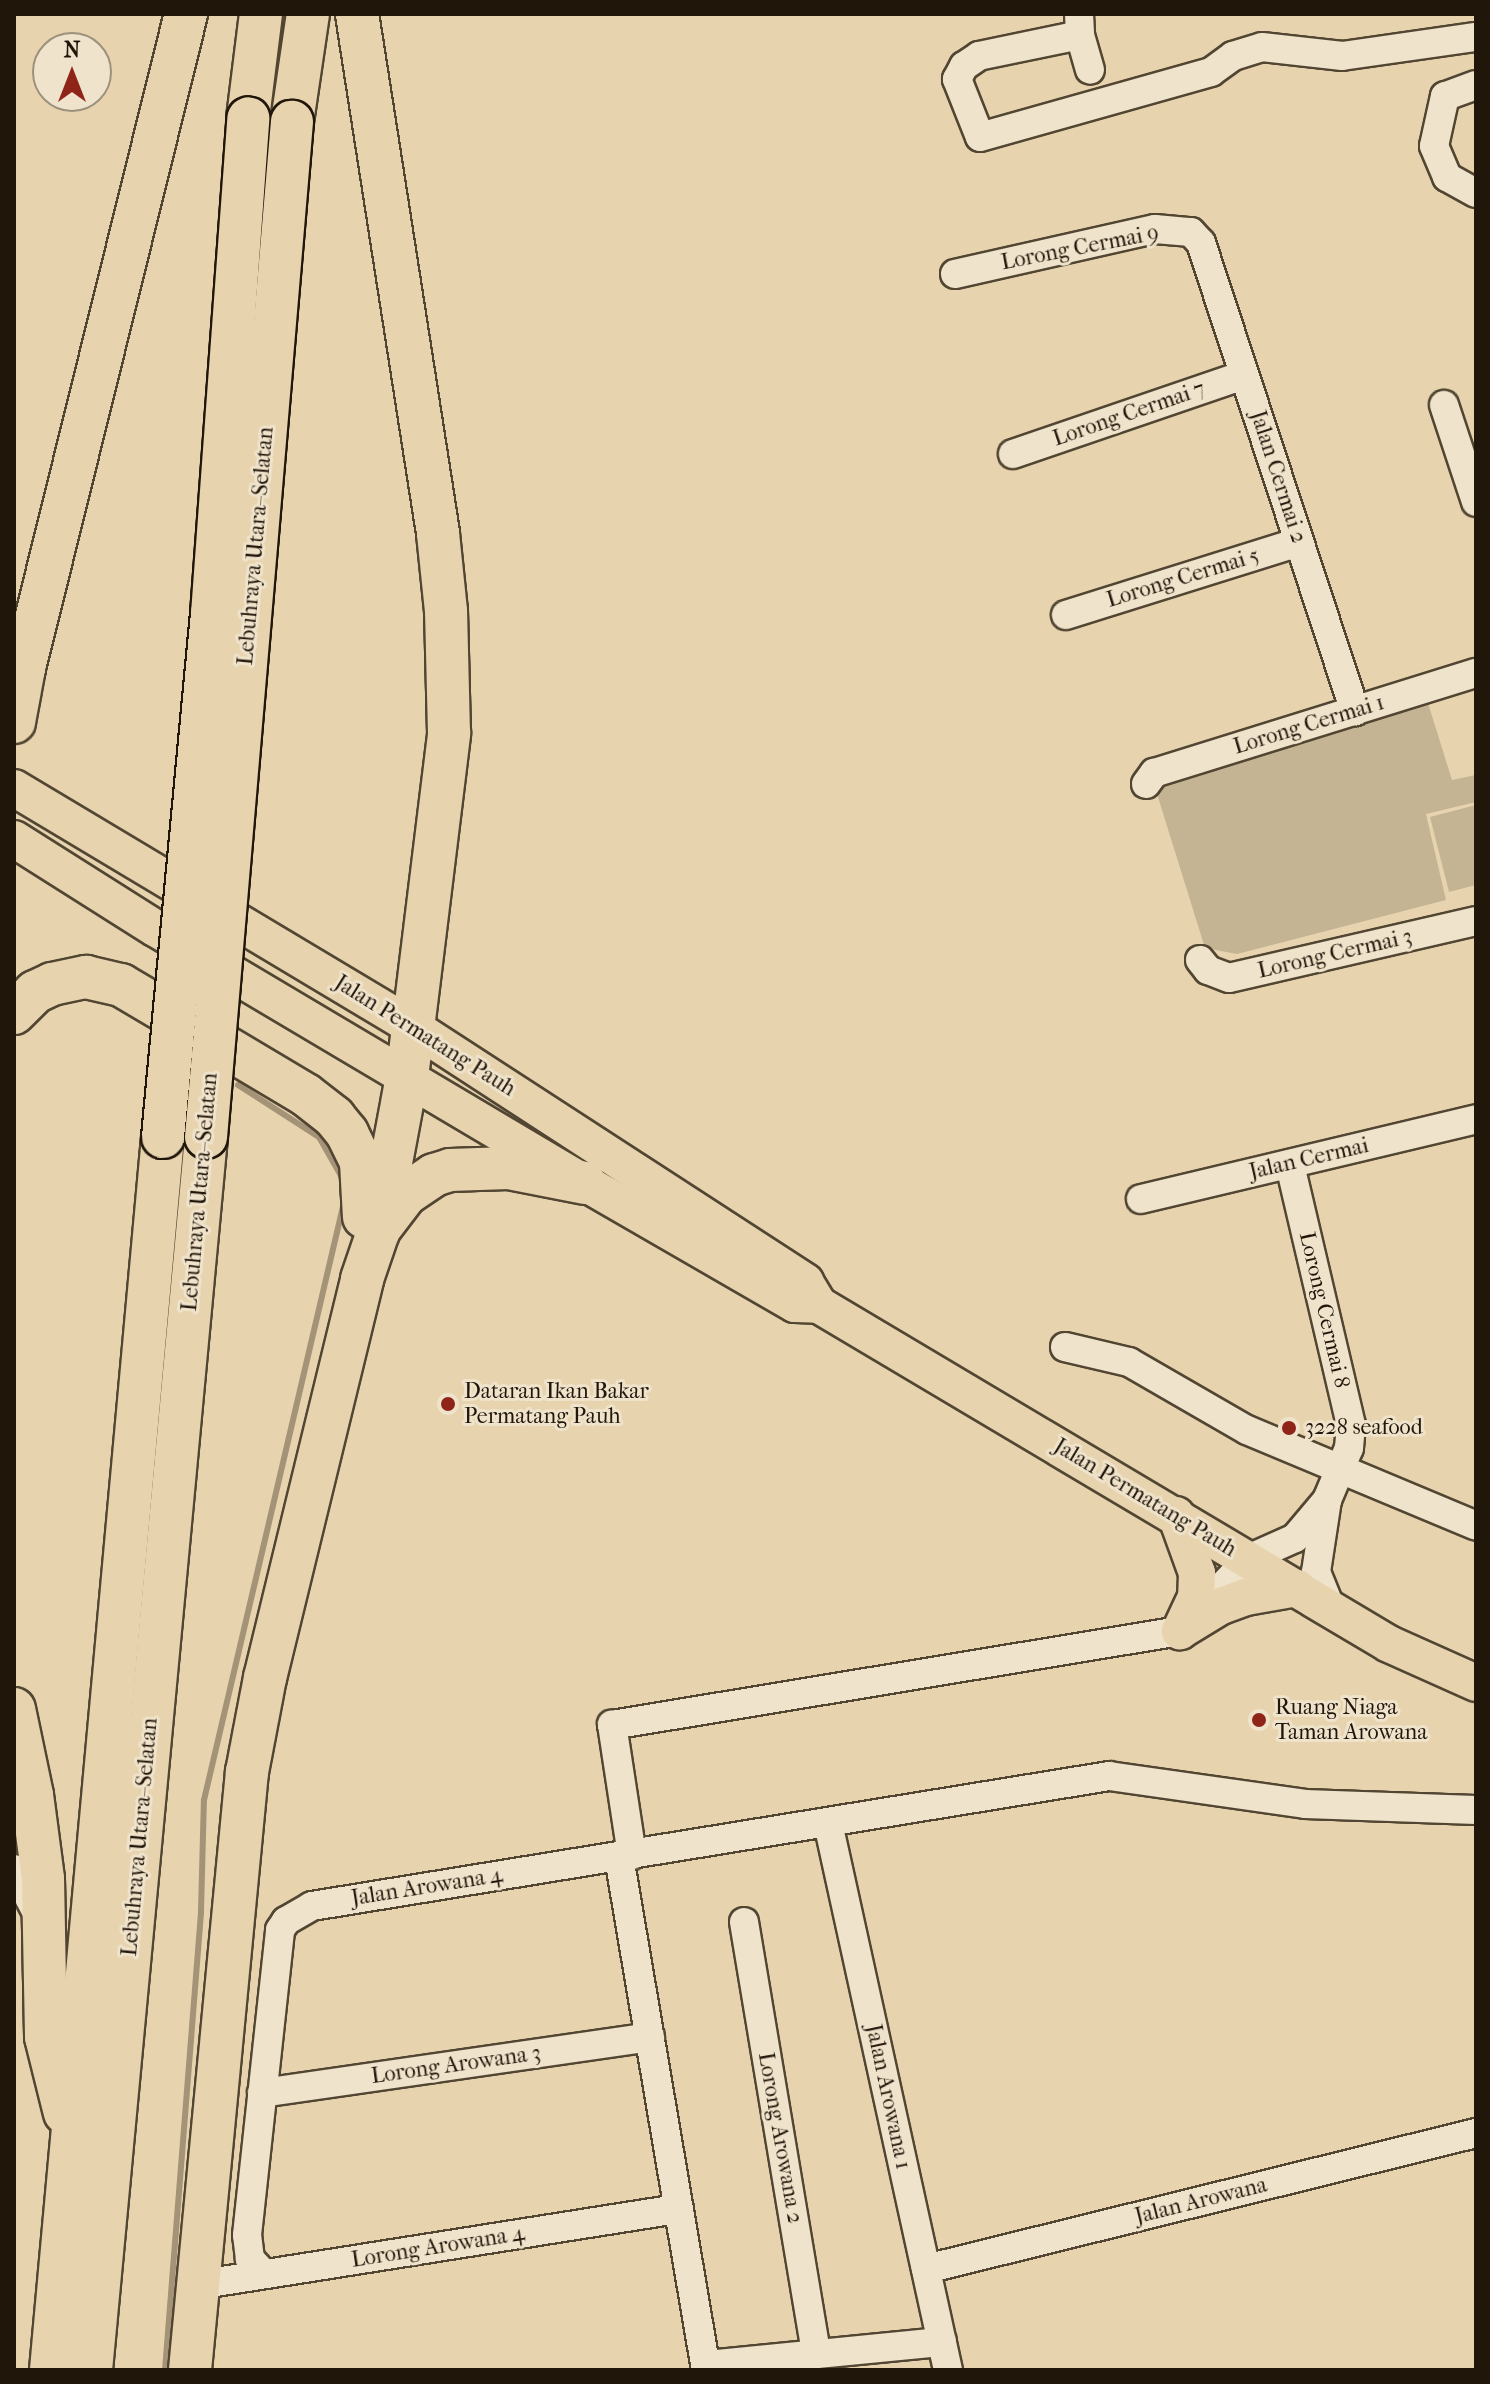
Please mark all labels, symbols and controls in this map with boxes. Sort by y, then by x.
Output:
north arrow [32,32,112,112]
text: N [64,37,80,63]
street label: Lorong Cermai 9 [999,220,1161,276]
street label: Lorong Cermai 7 [1049,376,1209,452]
street label: Jalan Cermai 2 [1244,407,1312,547]
street label: Lebuhraya Utara–Selatan [232,426,280,666]
street label: Lorong Cermai 5 [1104,542,1262,614]
street label: Lorong Cermai 1 [1230,690,1388,760]
street label: Lorong Cermai 3 [1255,923,1415,985]
street label: Jalan Permatang Pauh [330,970,520,1102]
street label: Lebuhraya Utara–Selatan [176,1072,224,1312]
street label: Jalan Cermai [1247,1132,1371,1186]
street label: Lorong Cermai 8 [1293,1229,1355,1391]
place label: Dataran Ikan Bakar Permatang Pauh [464,1378,649,1430]
marker: Dataran Ikan Bakar Permatang Pauh [439,1395,457,1413]
place label: 3228 seafood [1305,1415,1423,1441]
marker: 3228 seafood [1280,1419,1298,1437]
street label: Jalan Permatang Pauh [1049,1433,1241,1563]
place label: Ruang Niaga Taman Arowana [1275,1694,1428,1746]
marker: Ruang Niaga Taman Arowana [1250,1711,1268,1729]
street label: Lebuhraya Utara–Selatan [116,1717,164,1957]
street label: Jalan Arowana 4 [349,1862,505,1912]
street label: Jalan Arowana 1 [860,2022,916,2172]
street label: Lorong Arowana 3 [369,2040,543,2090]
street label: Lorong Arowana 2 [752,2050,808,2226]
street label: Jalan Arowana [1132,2172,1270,2230]
street label: Lorong Arowana 4 [350,2220,526,2274]

